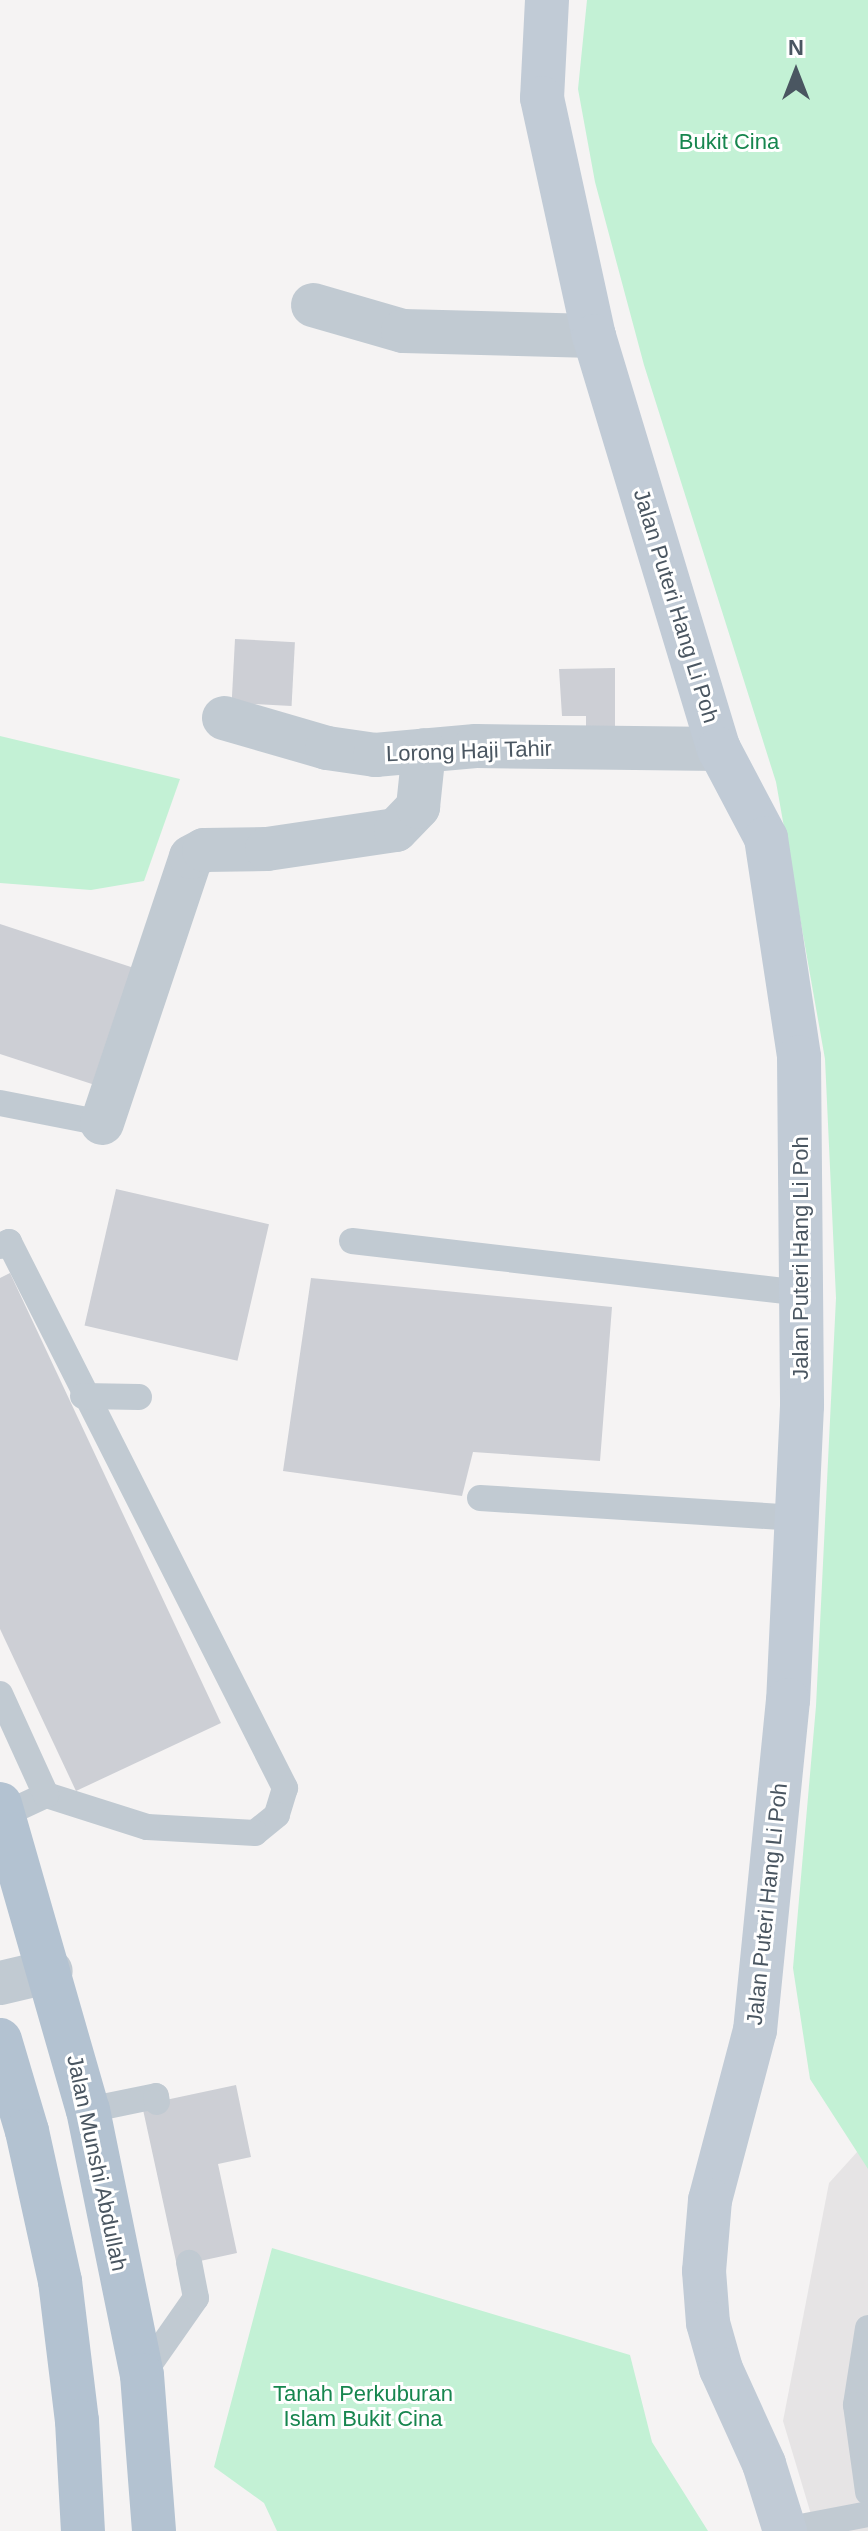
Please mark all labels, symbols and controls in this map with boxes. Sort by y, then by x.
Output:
north arrow [756,32,836,112]
text: N [788,35,804,60]
park label: Bukit Cina [679,129,779,155]
street label: Jalan Puteri Hang Li Poh [628,486,724,726]
street label: Lorong Haji Tahir [385,735,553,767]
street label: Jalan Puteri Hang Li Poh [788,1136,814,1380]
street label: Jalan Puteri Hang Li Poh [741,1782,793,2026]
street label: Jalan Munshi Abdullah [61,2052,133,2274]
park label: Tanah Perkuburan Islam Bukit Cina [273,2380,453,2432]

